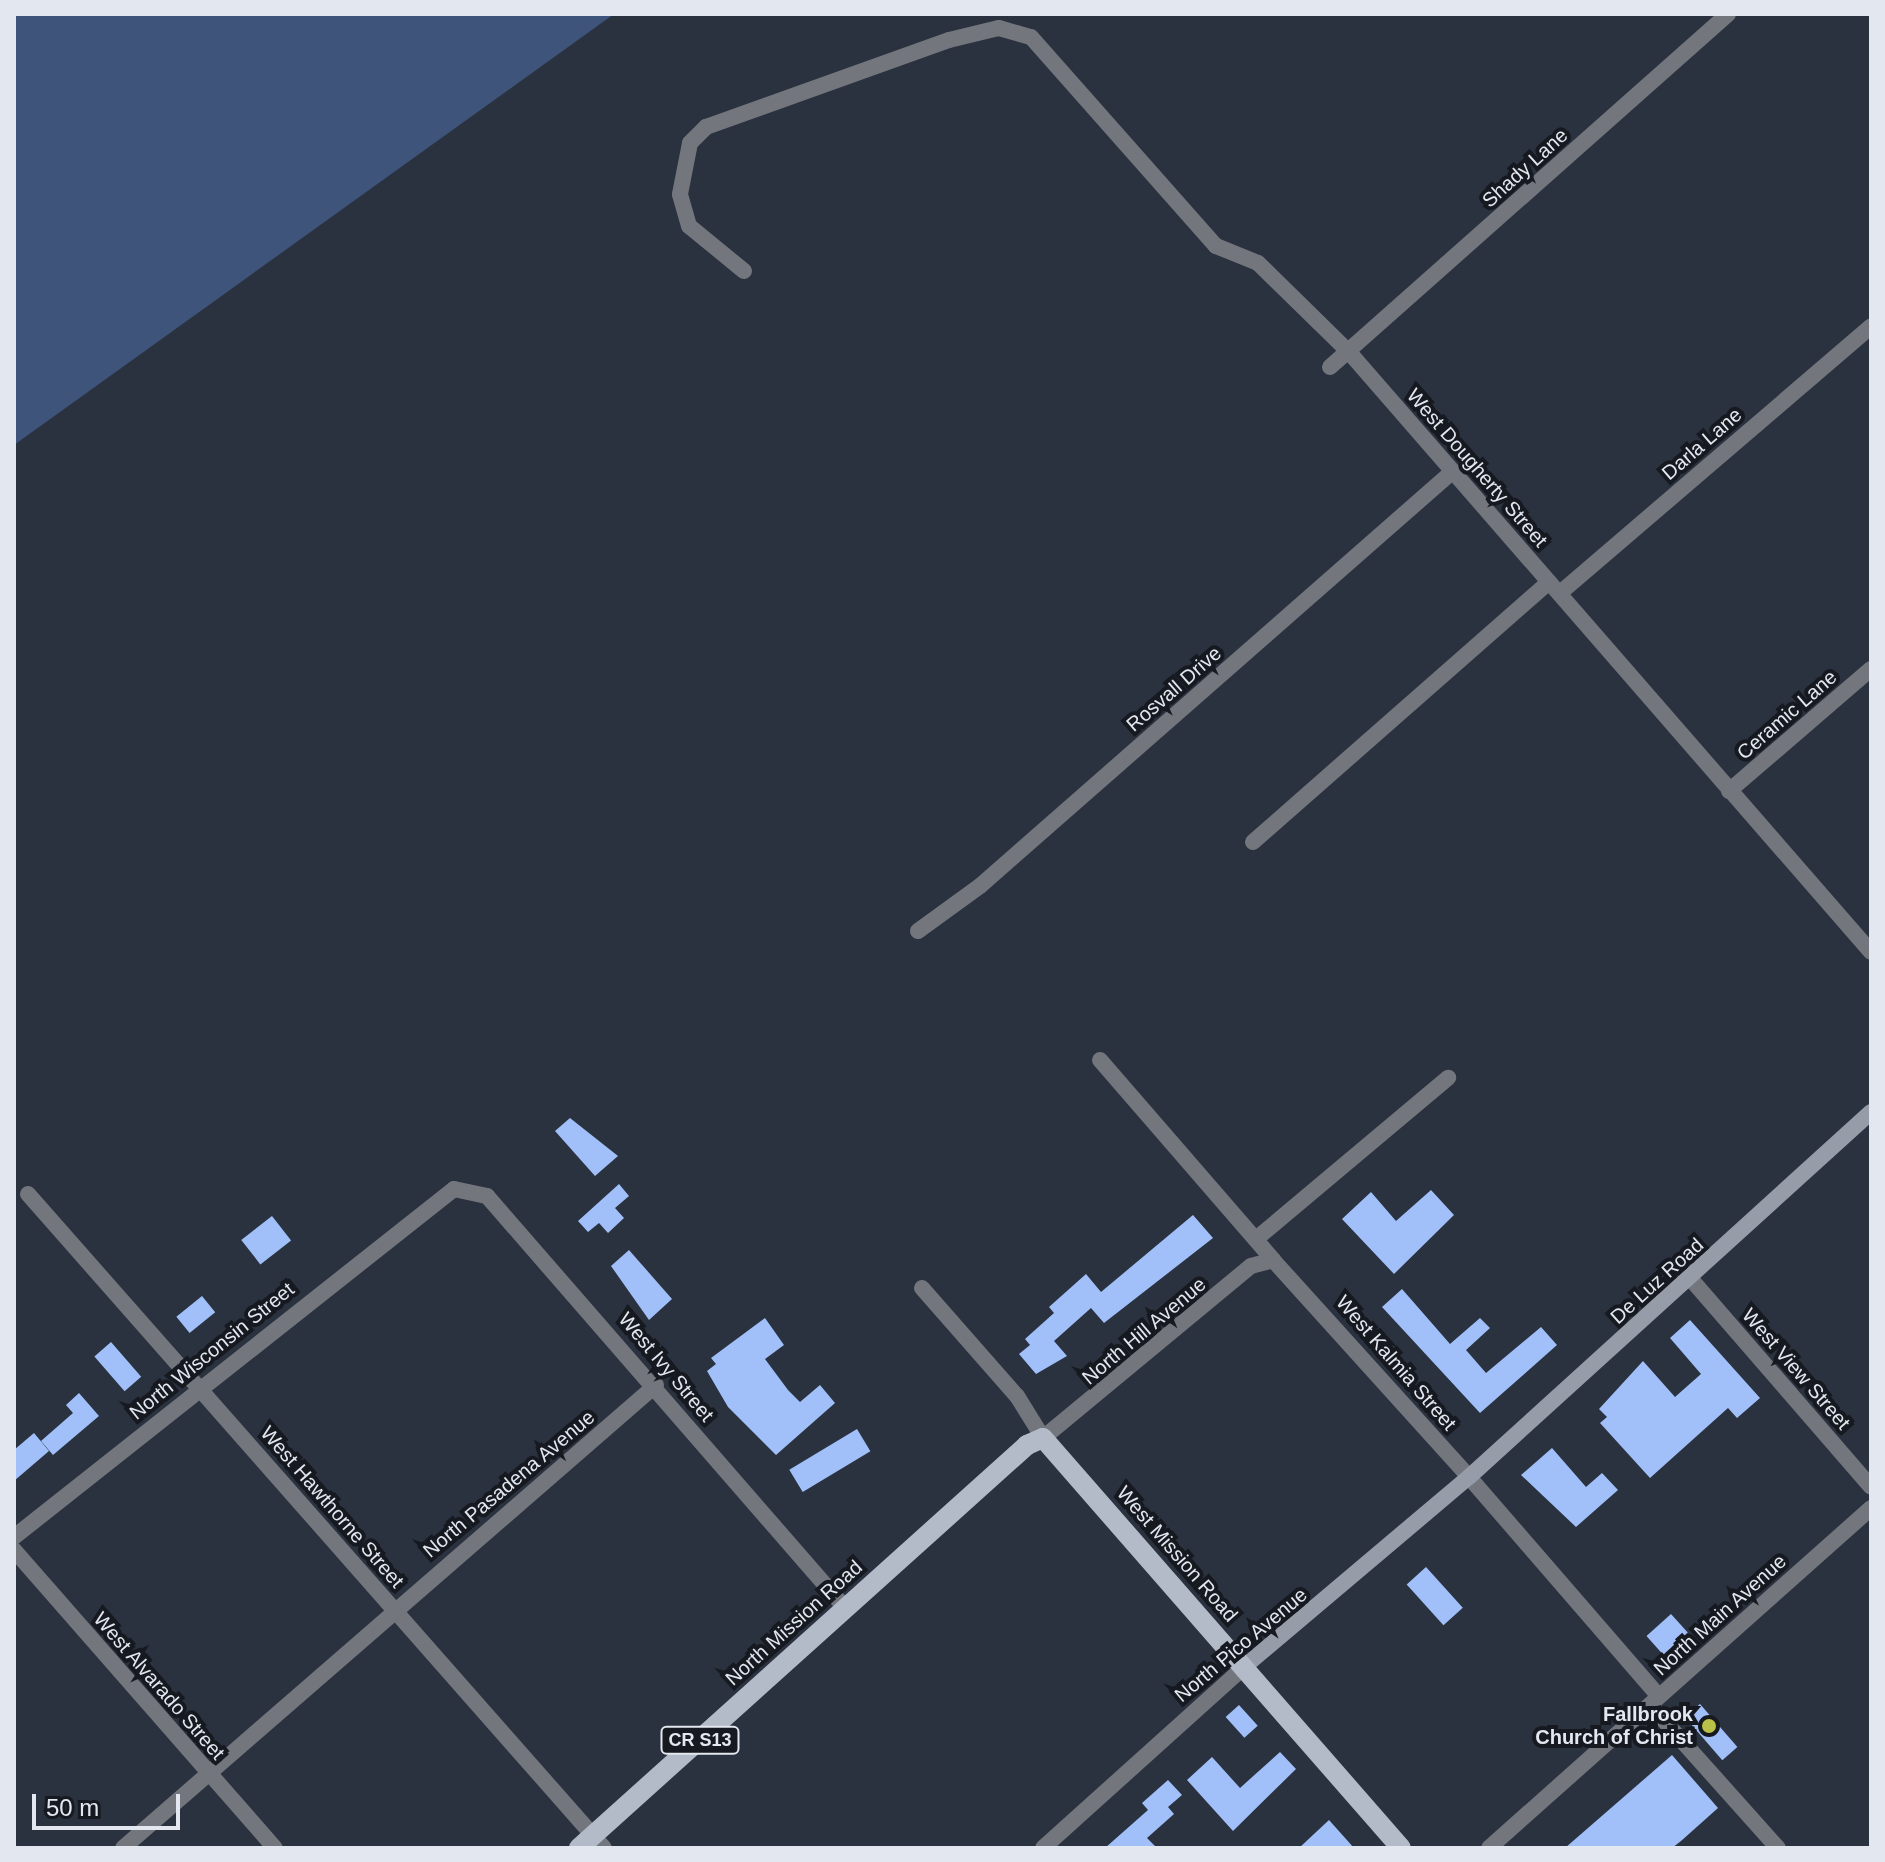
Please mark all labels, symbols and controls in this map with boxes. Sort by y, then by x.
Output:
street label: Shady Lane [1477,123,1573,213]
street label: West Dougherty Street [1402,384,1552,552]
street label: Darla Lane [1657,403,1747,485]
street label: Rosvall Drive [1122,641,1226,737]
street label: Ceramic Lane [1732,665,1842,765]
street label: De Luz Road [1606,1233,1708,1329]
street label: North Hill Avenue [1077,1272,1211,1390]
street label: North Wisconsin Street [125,1277,299,1425]
street label: West Kalmia Street [1331,1291,1461,1435]
street label: West View Street [1737,1304,1855,1434]
street label: West Ivy Street [613,1307,719,1427]
street label: North Pasadena Avenue [418,1405,600,1563]
street label: West Hawthorne Street [255,1421,409,1593]
street label: West Mission Road [1112,1481,1242,1627]
street label: North Main Avenue [1648,1549,1792,1681]
street label: North Mission Road [721,1555,867,1691]
street label: North Pico Avenue [1170,1582,1312,1708]
street label: West Alvarado Street [88,1607,230,1765]
place label: Fallbrook Church of Christ [1535,1702,1693,1749]
marker: Fallbrook Church of Christ [1700,1717,1718,1735]
road number: CR S13 [660,1726,740,1754]
scale bar [36,1778,184,1828]
text: 50 m [46,1794,99,1821]

